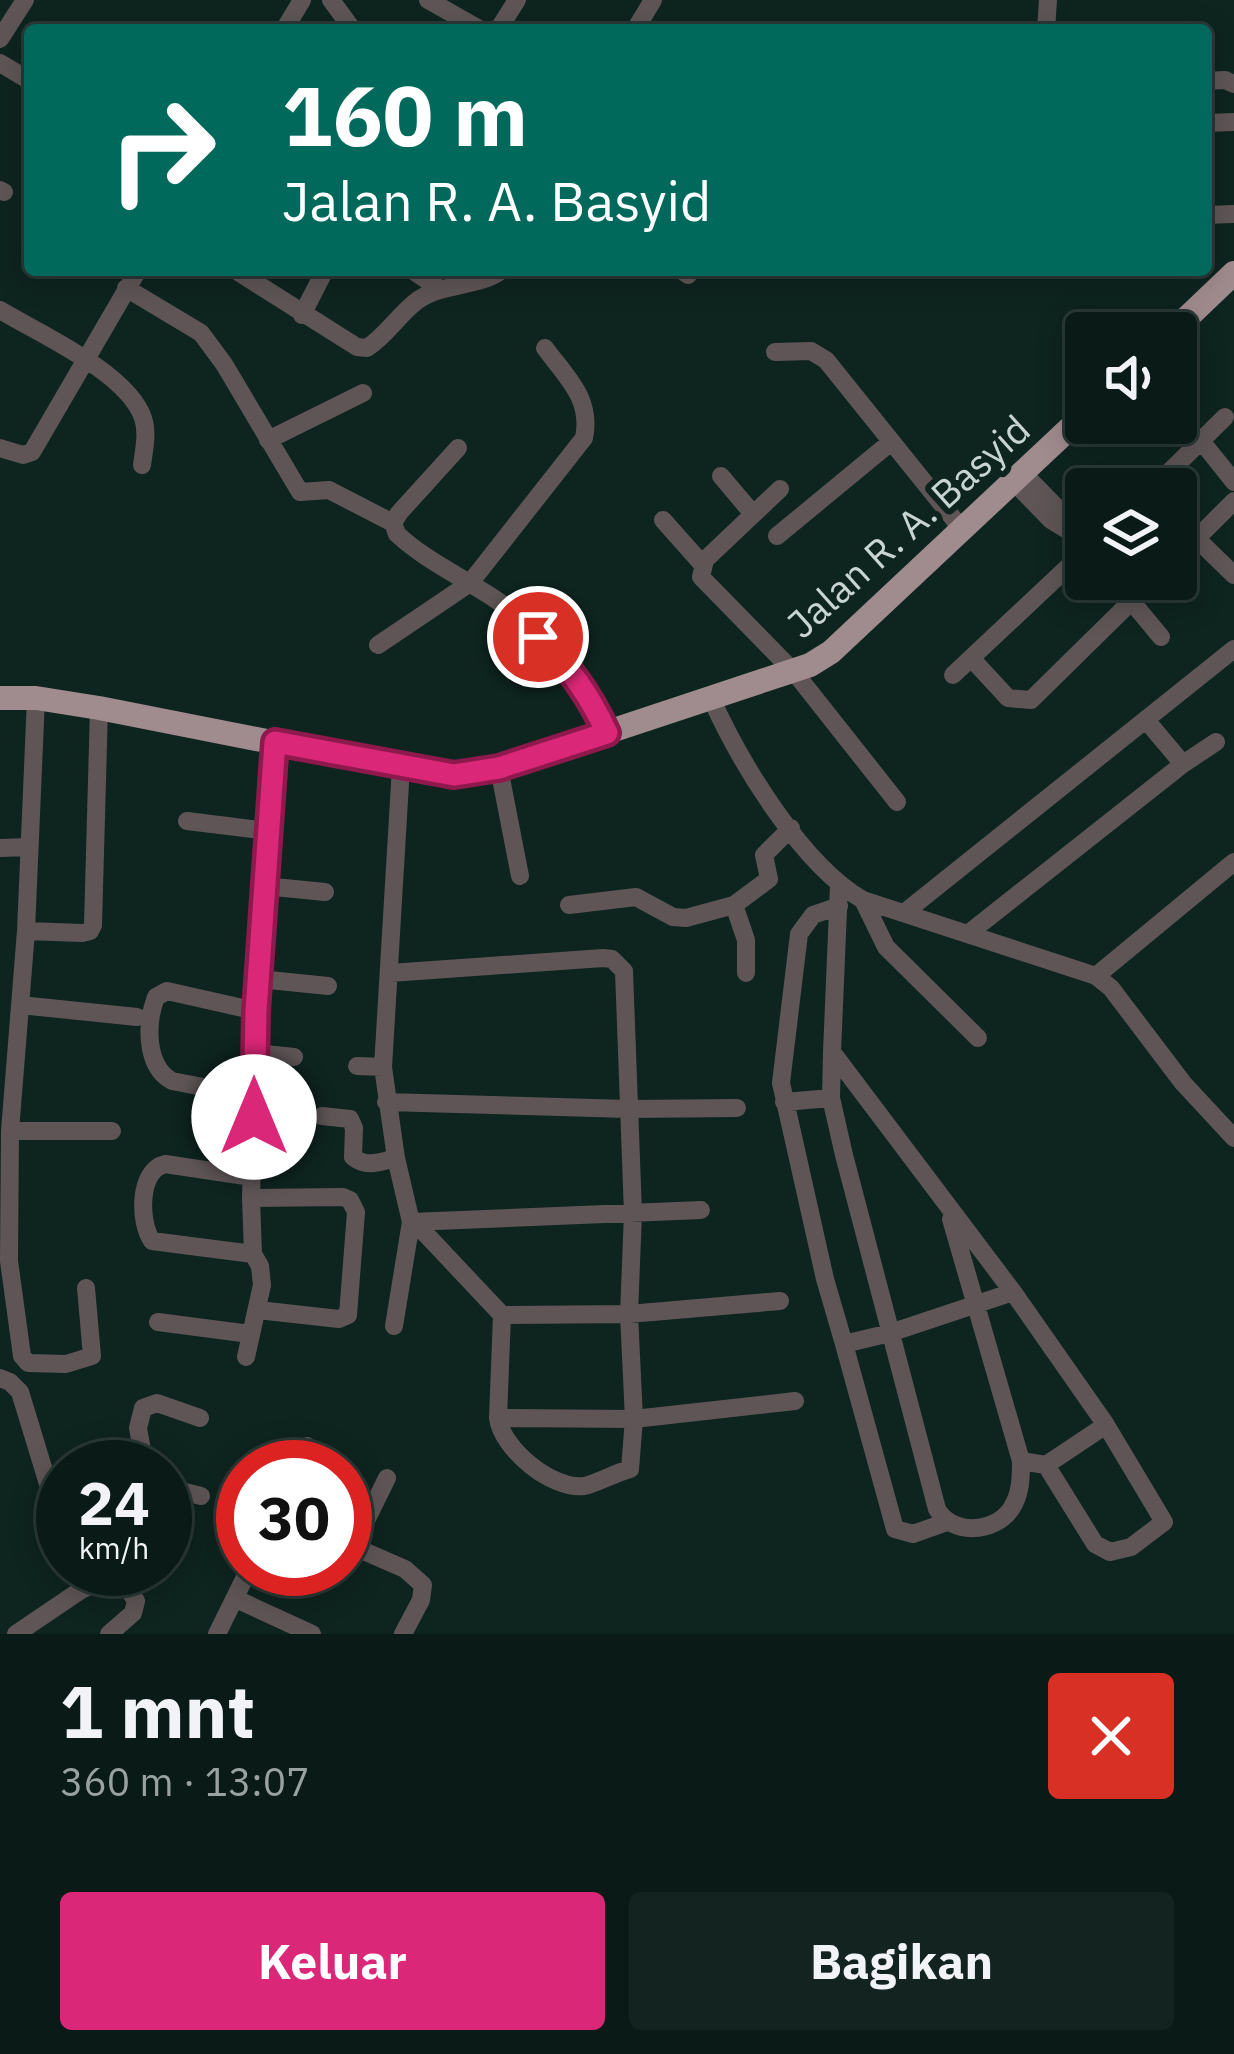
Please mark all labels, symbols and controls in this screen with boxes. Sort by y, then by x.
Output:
text: 160 m [282,60,528,169]
icon: right [84,72,240,228]
text: Jalan R. A. Basyid [282,166,711,236]
map controls [1065,312,1197,600]
button: sound [1065,312,1197,444]
street label: Jalan R. A. Basyid [776,403,1040,649]
button: layers [1065,468,1197,600]
pin [487,586,589,688]
icon: arrive [505,604,571,670]
position arrow [191,1054,317,1180]
speed limit sign: 30 [216,1440,372,1596]
text: 24 [78,1463,150,1542]
text: km/h [79,1528,149,1567]
text: 1 mnt [60,1664,255,1758]
button: close [1048,1673,1174,1799]
text: 360 m · 13:07 [60,1756,310,1807]
button: Keluar [60,1892,605,2030]
button: Bagikan [629,1892,1174,2030]

